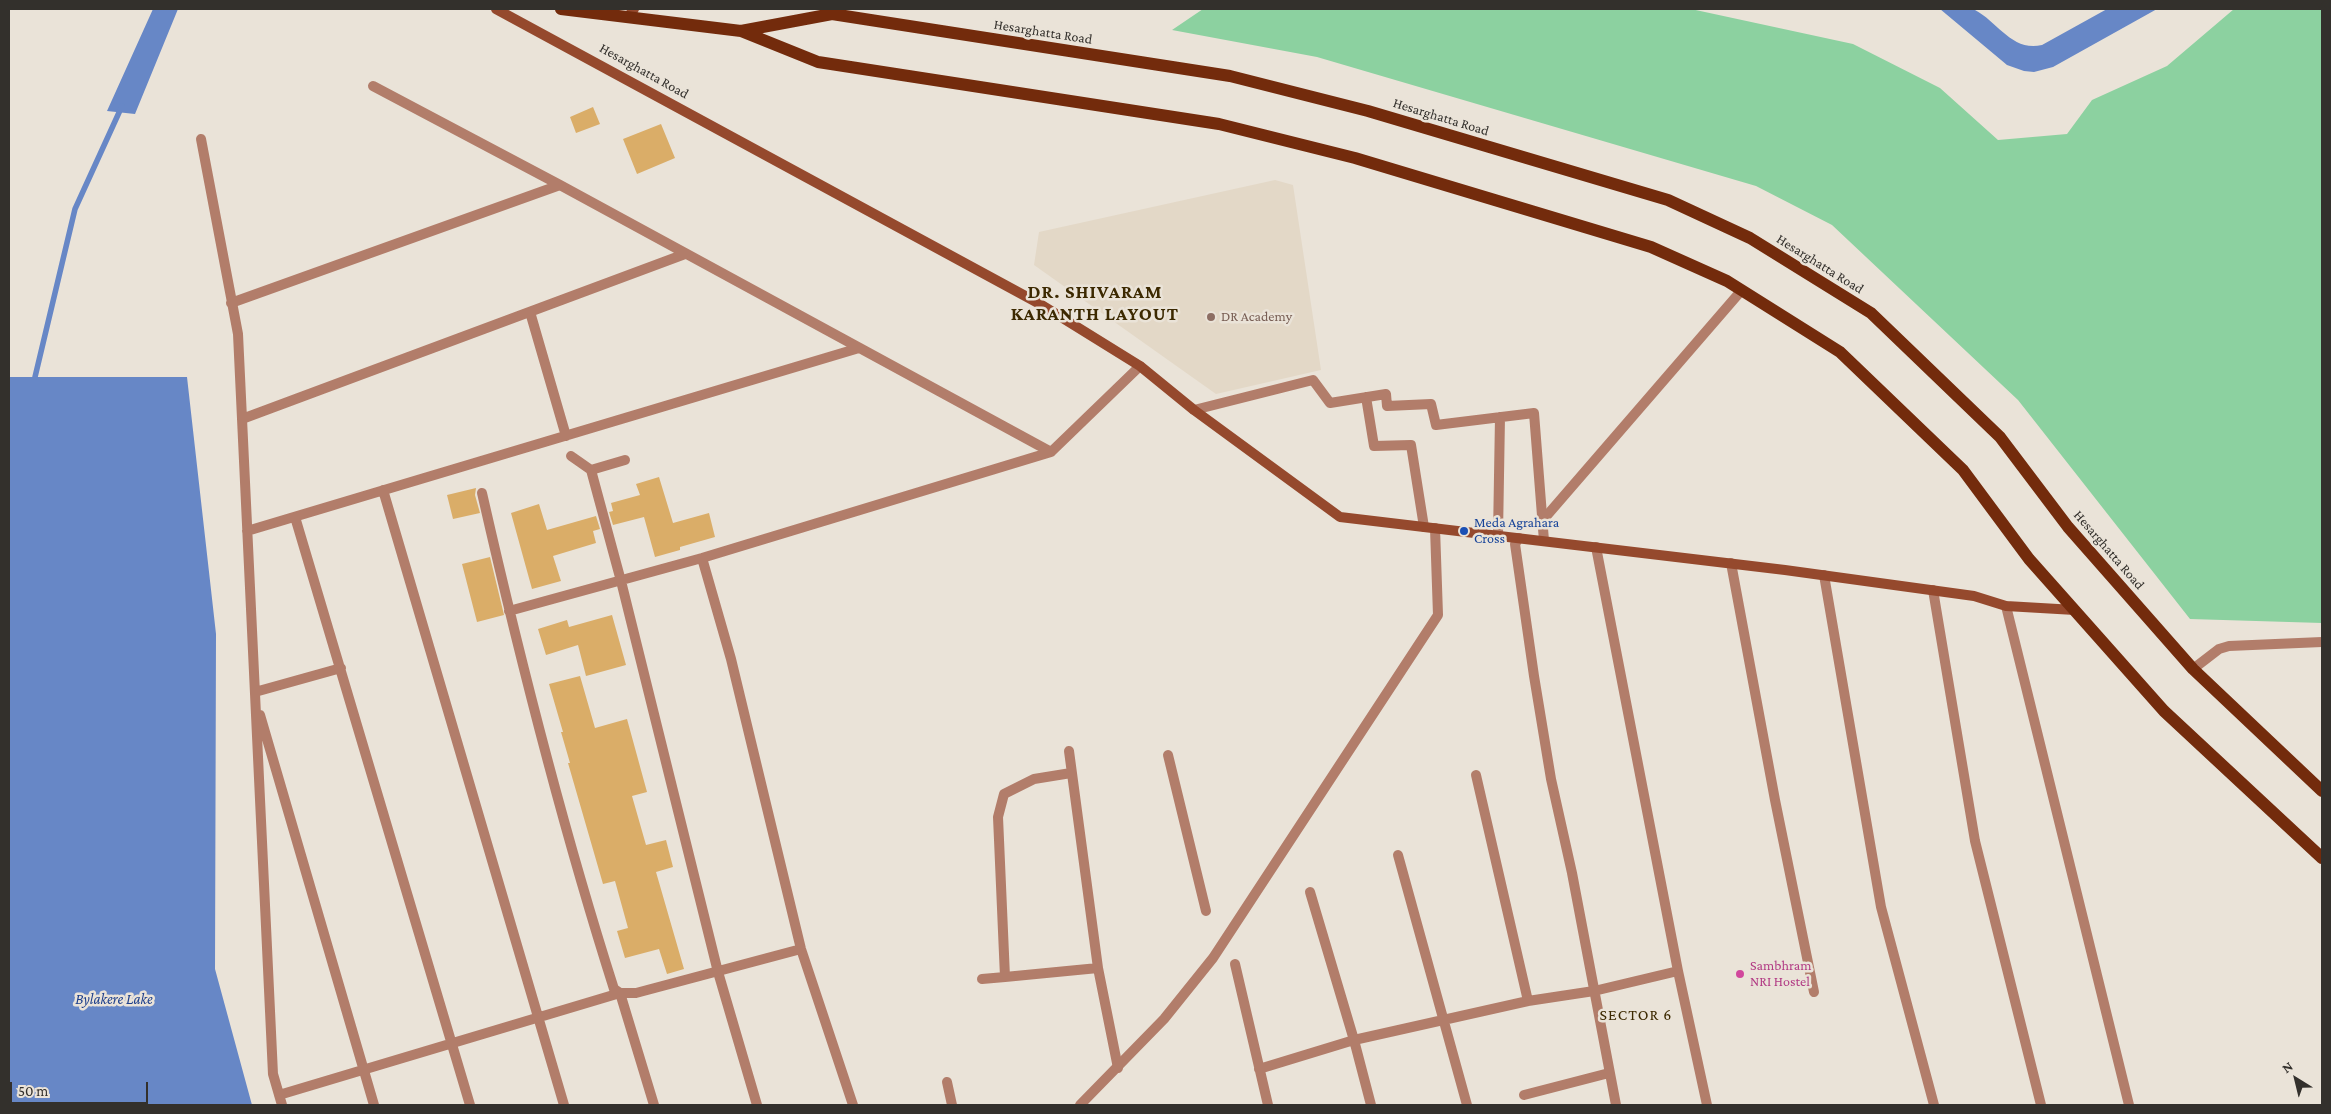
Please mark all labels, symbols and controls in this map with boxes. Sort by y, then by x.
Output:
street label: Hesarghatta Road [993,16,1093,48]
street label: Hesarghatta Road [596,40,692,102]
street label: Hesarghatta Road [1391,94,1491,140]
street label: Hesarghatta Road [1773,231,1867,297]
district label: DR. SHIVARAM KARANTH LAYOUT [1009,281,1181,325]
place label: DR Academy [1221,309,1292,325]
marker: DR Academy [1205,311,1217,323]
street label: Hesarghatta Road [2070,507,2148,593]
place label: Meda Agrahara Cross [1474,515,1559,548]
marker: Meda Agrahara Cross [1458,525,1470,537]
place label: Sambhram NRI Hostel [1750,958,1811,990]
marker: Sambhram NRI Hostel [1734,968,1746,980]
water label: Bylakere Lake [75,990,153,1008]
district label: SECTOR 6 [1599,1005,1673,1025]
north arrow [2271,1054,2321,1104]
text: N [2279,1058,2296,1076]
scale bar [12,1072,150,1104]
text: 50 m [18,1083,48,1099]

